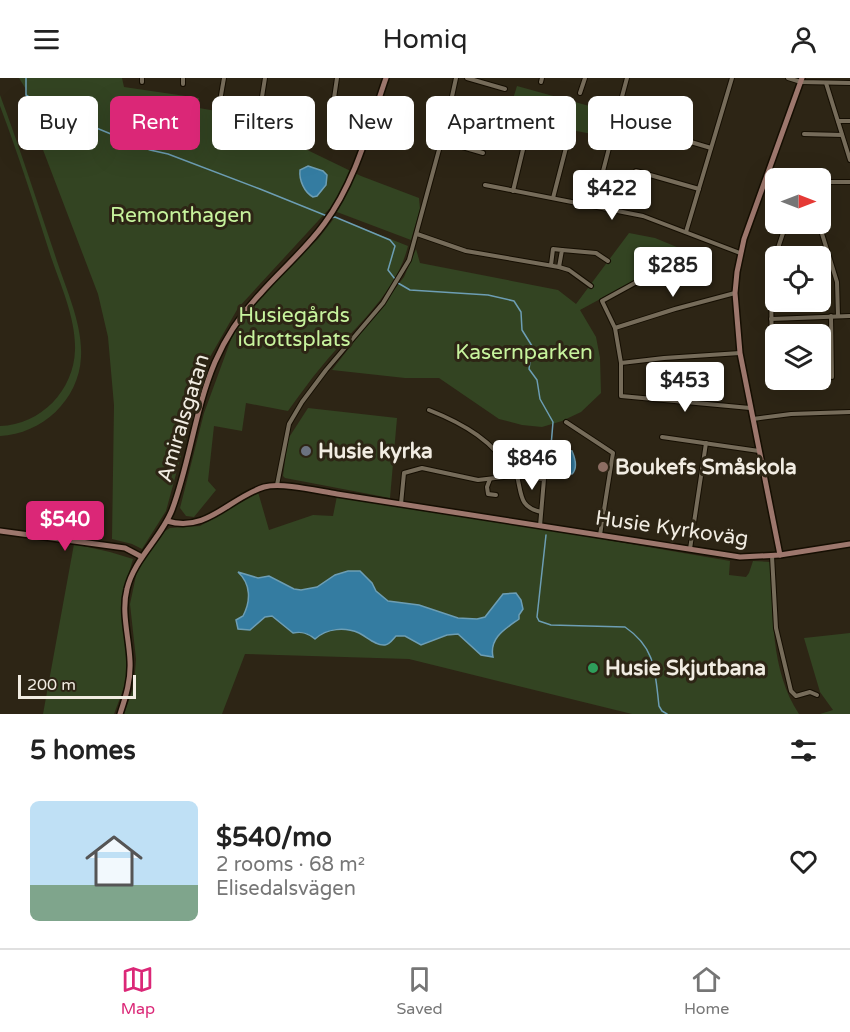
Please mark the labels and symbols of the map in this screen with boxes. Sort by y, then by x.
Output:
north arrow [765,168,831,234]
pin: $422 [576,170,648,221]
park label: Remonthagen [110,203,252,228]
pin: $285 [637,247,709,298]
park label: Husiegårds idrottsplats [237,303,351,352]
park label: Kasernparken [455,340,593,365]
street label: Amiralsgatan [152,351,215,485]
pin: $453 [649,362,721,413]
place label: Husie kyrka [318,439,433,464]
pin: $846 [496,440,568,491]
marker: Husie kyrka [299,444,313,458]
place label: Boukefs Småskola [615,455,797,480]
marker: Boukefs Småskola [596,460,610,474]
pin: $540 [29,501,101,552]
street label: Husie Kyrkoväg [594,505,750,552]
place label: Husie Skjutbana [605,656,766,681]
marker: Husie Skjutbana [586,661,600,675]
scale bar [18,672,136,700]

